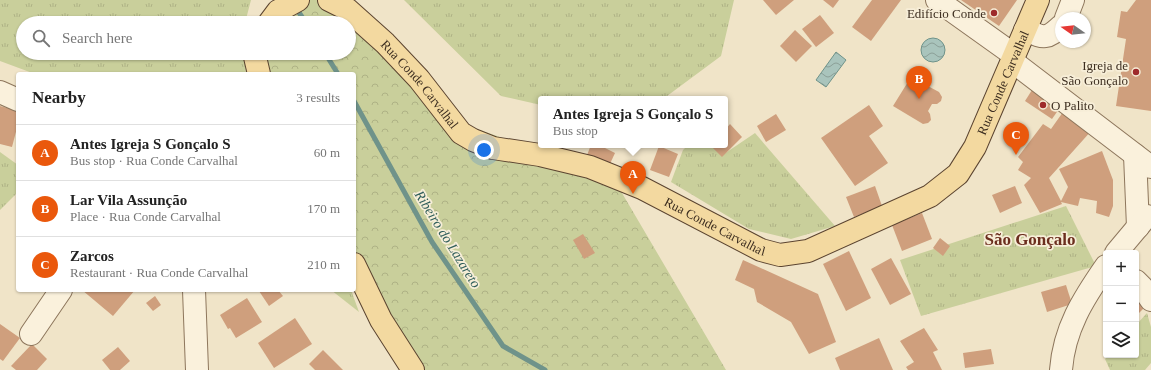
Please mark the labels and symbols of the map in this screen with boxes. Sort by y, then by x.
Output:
place label: Edifício Conde [907,6,986,21]
marker: Edifício Conde [989,8,999,18]
north arrow [1055,12,1091,48]
street label: Rua Conde Carvalhal [974,27,1032,137]
street label: Rua Conde Carvalhal [378,37,462,132]
place label: Igreja de São Gonçalo [1061,58,1128,88]
pin: B [906,66,932,99]
marker: Igreja de São Gonçalo [1131,67,1141,77]
place label: O Palito [1051,98,1094,113]
marker: O Palito [1038,100,1048,110]
pin: C [1003,122,1029,155]
your location [474,140,494,160]
pin: A [620,161,646,194]
water label: Ribeiro do Lazareto [411,187,484,291]
street label: Rua Conde Carvalhal [662,194,767,259]
district label: São Gonçalo [984,230,1076,249]

